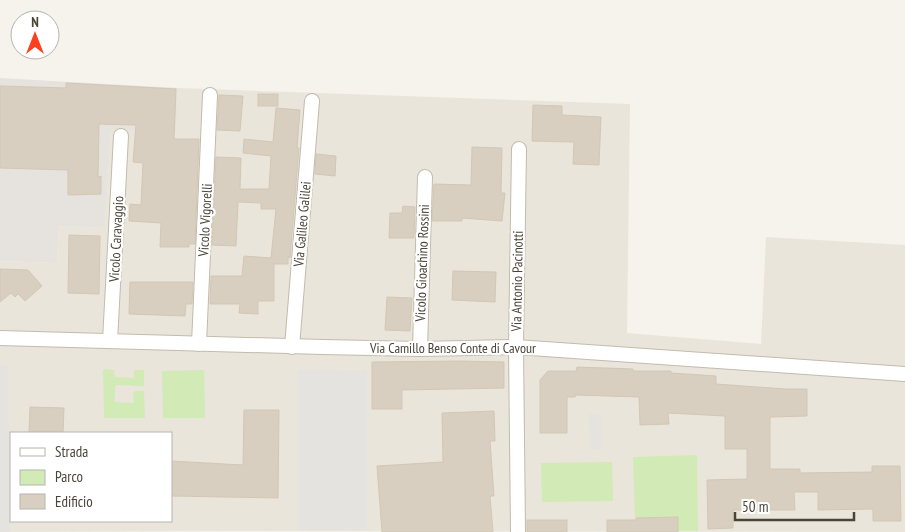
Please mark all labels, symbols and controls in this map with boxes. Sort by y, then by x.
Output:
north arrow [10,10,60,60]
text: N [31,13,39,31]
street label: Via Galileo Galilei [289,181,315,268]
street label: Vicolo Vigorelli [194,183,216,258]
street label: Vicolo Caravaggio [105,196,127,283]
street label: Vicolo Gioachino Rossini [411,204,433,323]
street label: Via Antonio Pacinotti [507,230,527,333]
street label: Via Camillo Benso Conte di Cavour [369,339,536,357]
legend [10,432,172,522]
text: Strada [55,442,88,461]
text: Parco [55,467,83,486]
scale bar [735,490,854,522]
text: Edificio [55,492,93,511]
text: 50 m [742,497,768,516]

